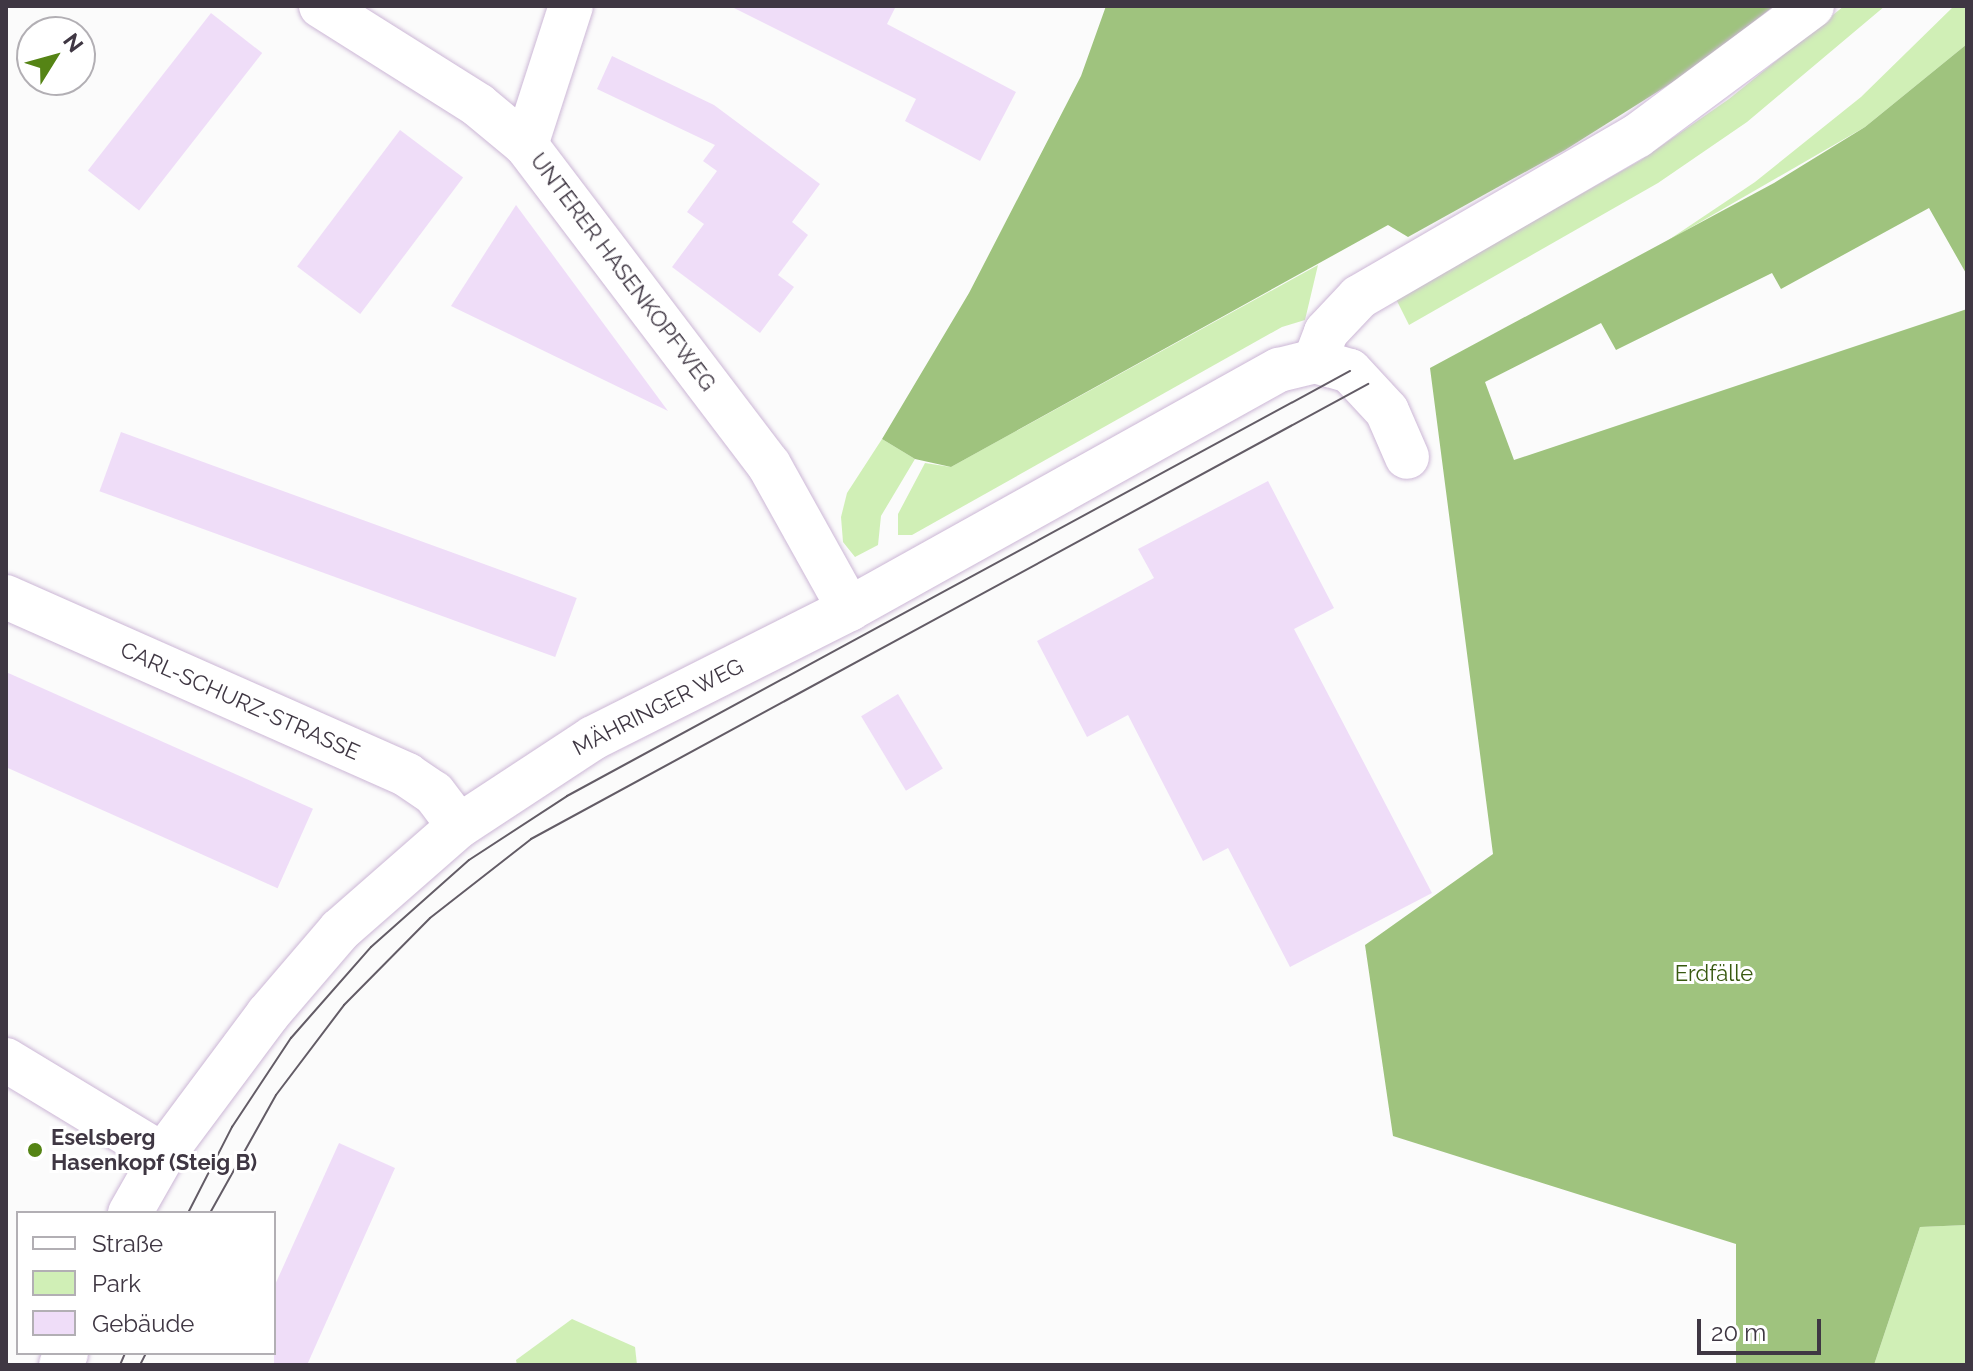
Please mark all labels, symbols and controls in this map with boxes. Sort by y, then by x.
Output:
north arrow [16,16,96,96]
text: N [58,28,89,57]
street label: UNTERER HASENKOPFWEG [525,148,721,396]
street label: CARL-SCHURZ-STRASSE [116,636,364,766]
street label: MÄHRINGER WEG [568,653,748,761]
park label: Erdfälle [1675,961,1753,987]
place label: Eselsberg Hasenkopf (Steig B) [51,1124,258,1176]
marker: Eselsberg Hasenkopf (Steig B) [26,1141,44,1159]
legend [16,1211,276,1355]
text: Straße [92,1229,163,1258]
text: Park [92,1269,141,1298]
scale bar [1701,1303,1825,1353]
text: Gebäude [92,1309,194,1338]
text: 20 m [1711,1318,1766,1347]

